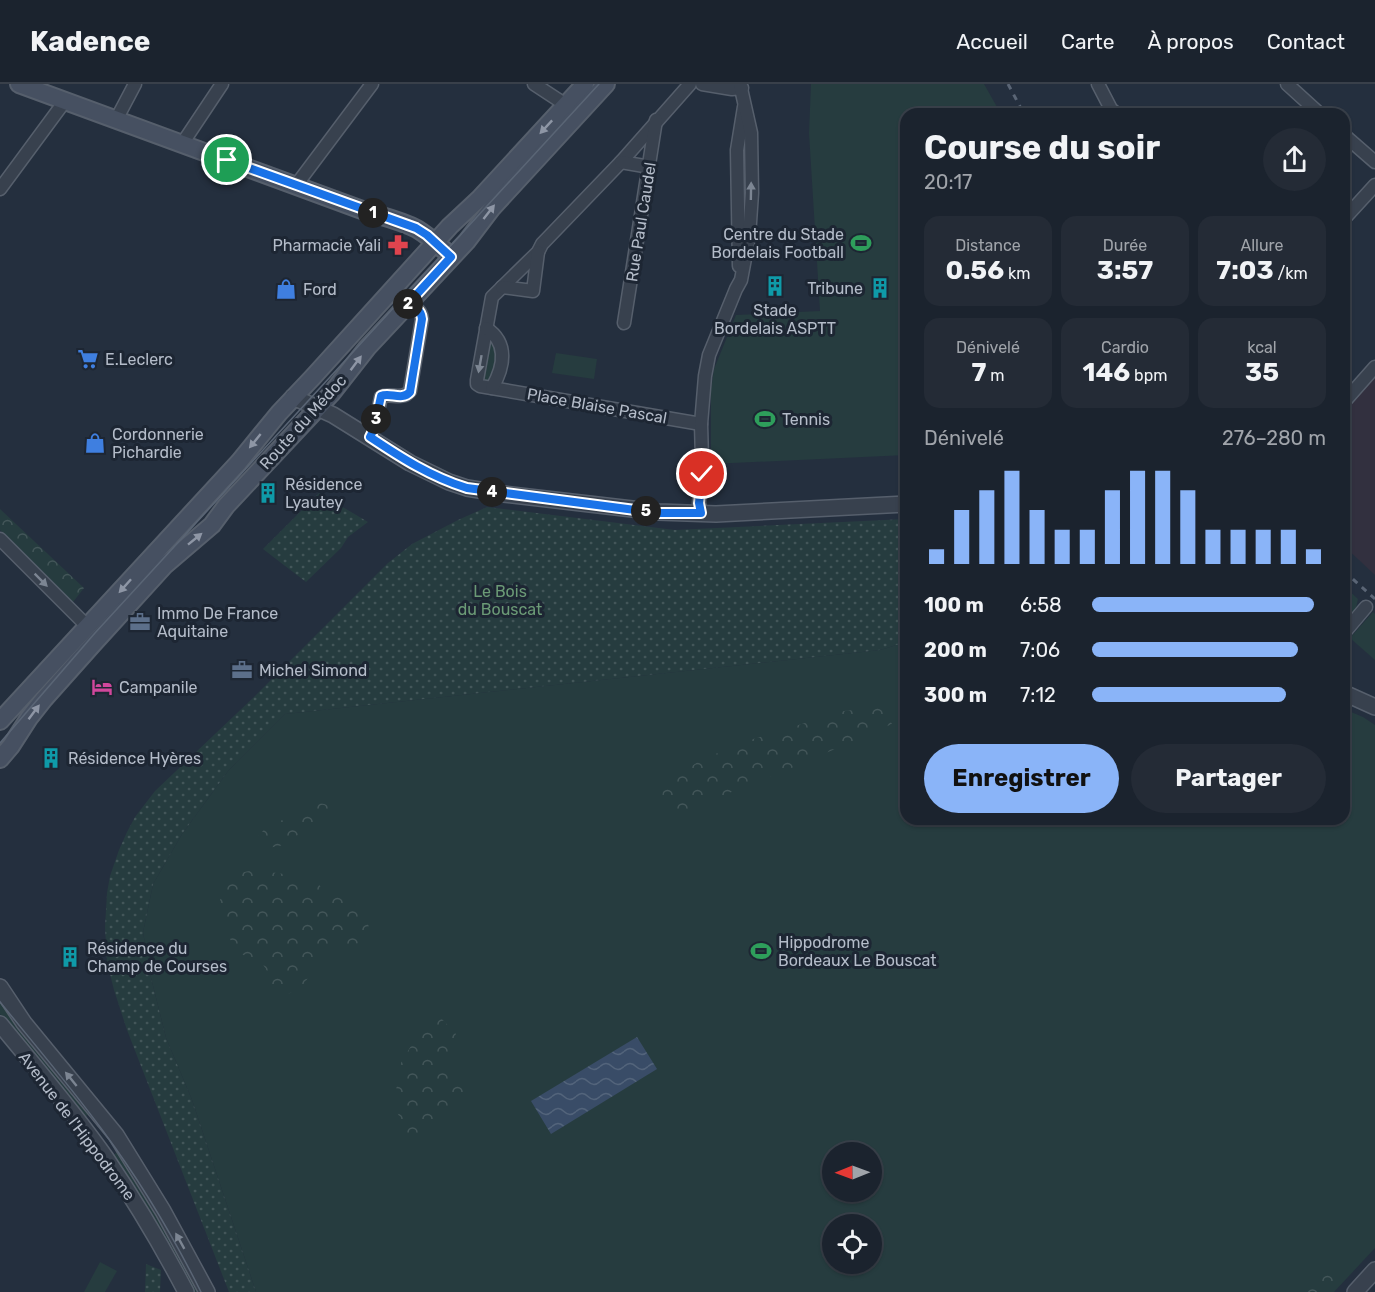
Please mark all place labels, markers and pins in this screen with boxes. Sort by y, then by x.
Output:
pin [201,134,252,185]
pin: 1 [358,198,388,228]
place label: Centre du Stade Bordelais Football [711,225,844,262]
sports icon: Centre du Stade Bordelais Football [849,231,873,255]
pharmacy icon: Pharmacie Yali [386,233,410,257]
place label: Pharmacie Yali [273,236,381,255]
building icon: Stade Bordelais ASPTT [763,274,787,298]
building icon: Tribune [868,276,892,300]
shop icon: Ford [274,277,298,301]
place label: Tribune [807,279,863,298]
place label: Ford [303,280,337,299]
pin: 2 [393,289,423,319]
place label: Stade Bordelais ASPTT [714,301,836,338]
supermarket icon: E.Leclerc [76,347,100,371]
place label: E.Leclerc [105,350,173,369]
pin: 3 [361,404,391,434]
sports icon: Tennis [753,407,777,431]
place label: Tennis [782,410,830,429]
place label: Cordonnerie Pichardie [112,425,204,462]
shop icon: Cordonnerie Pichardie [83,431,107,455]
pin [676,448,727,499]
place label: Résidence Lyautey [285,475,362,512]
pin: 4 [477,477,507,507]
building icon: Résidence Lyautey [256,481,280,505]
pin: 5 [631,496,661,526]
place label: Immo De France Aquitaine [157,604,278,641]
office icon: Immo De France Aquitaine [128,610,152,634]
office icon: Michel Simond [230,658,254,682]
place label: Michel Simond [259,661,367,680]
hotel icon: Campanile [90,675,114,699]
place label: Campanile [119,678,198,697]
building icon: Résidence Hyères [39,746,63,770]
place label: Résidence Hyères [68,749,201,768]
place label: Hippodrome Bordeaux Le Bouscat [778,933,937,970]
place label: Résidence du Champ de Courses [87,939,227,976]
sports icon: Hippodrome Bordeaux Le Bouscat [749,939,773,963]
building icon: Résidence du Champ de Courses [58,945,82,969]

